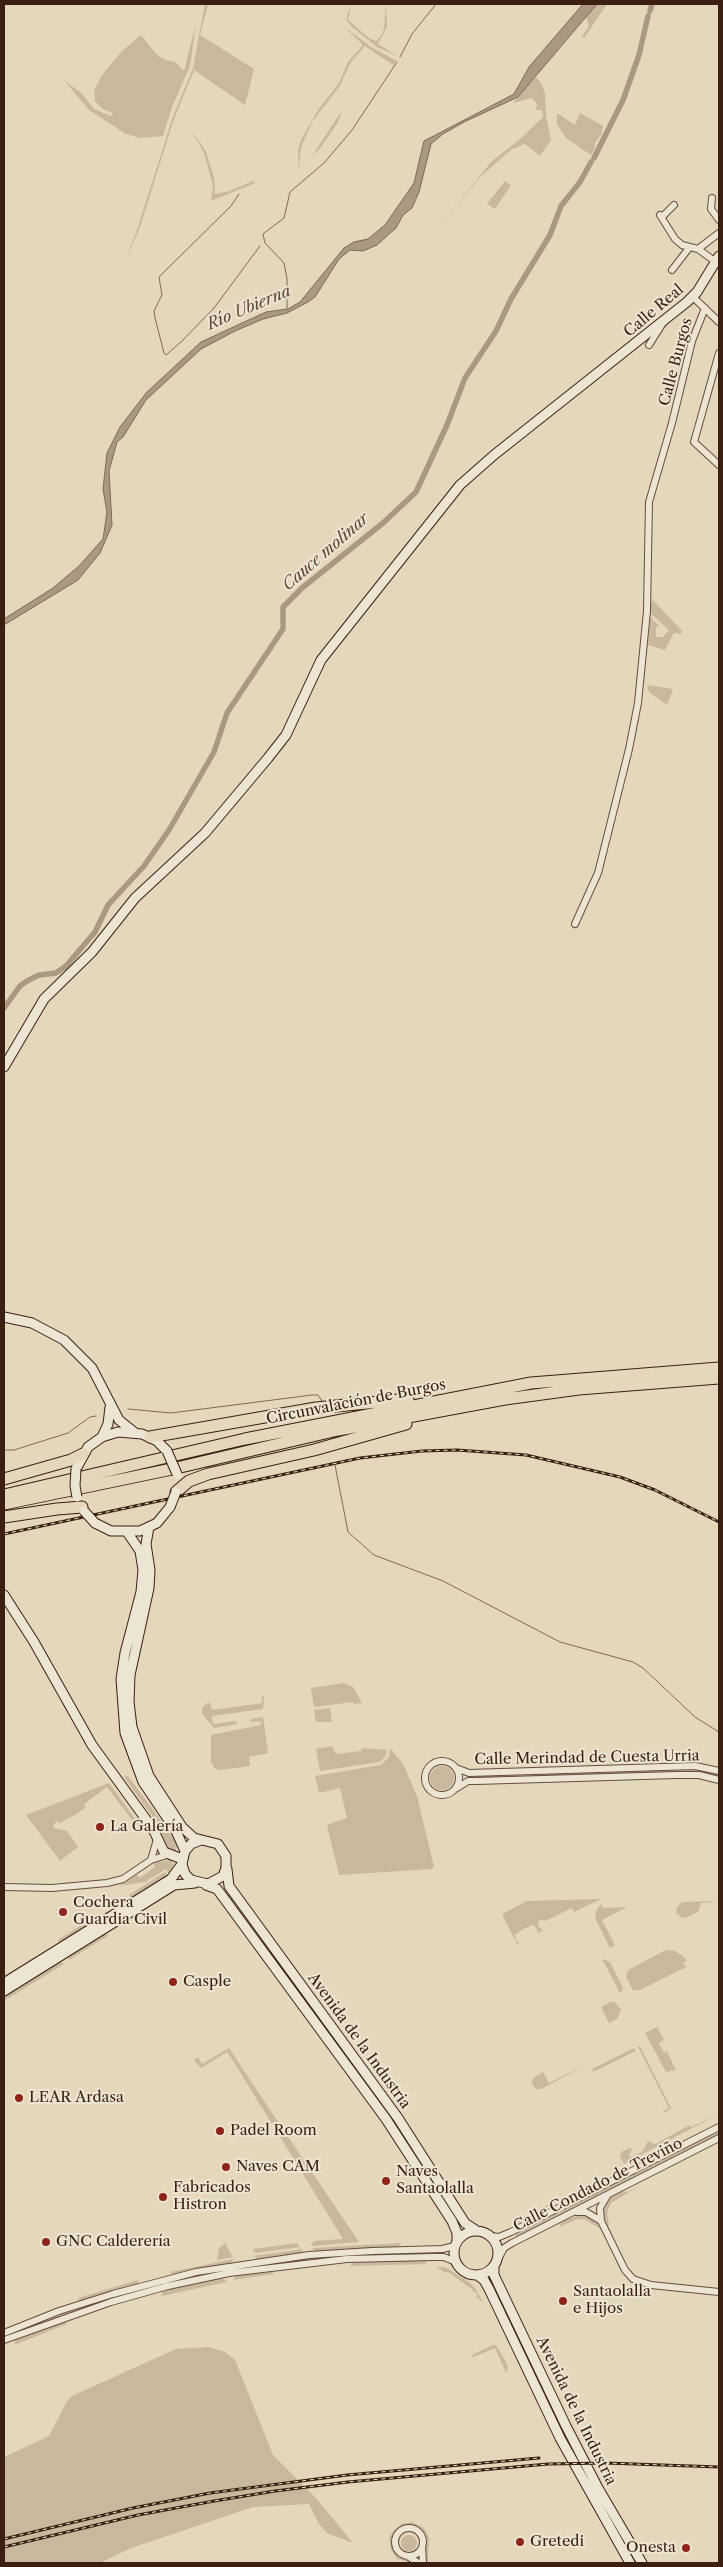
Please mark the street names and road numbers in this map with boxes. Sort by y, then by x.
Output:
street label: Calle Real [620,281,688,341]
street label: Calle Burgos [656,316,696,408]
street label: Circunvalación de Burgos [265,1376,447,1428]
street label: Calle Merindad de Cuesta Urria [474,1747,700,1769]
street label: Avenida de la Industria [304,1970,414,2112]
street label: Calle Condado de Treviño [510,2134,686,2236]
street label: Avenida de la Industria [532,2334,620,2488]

